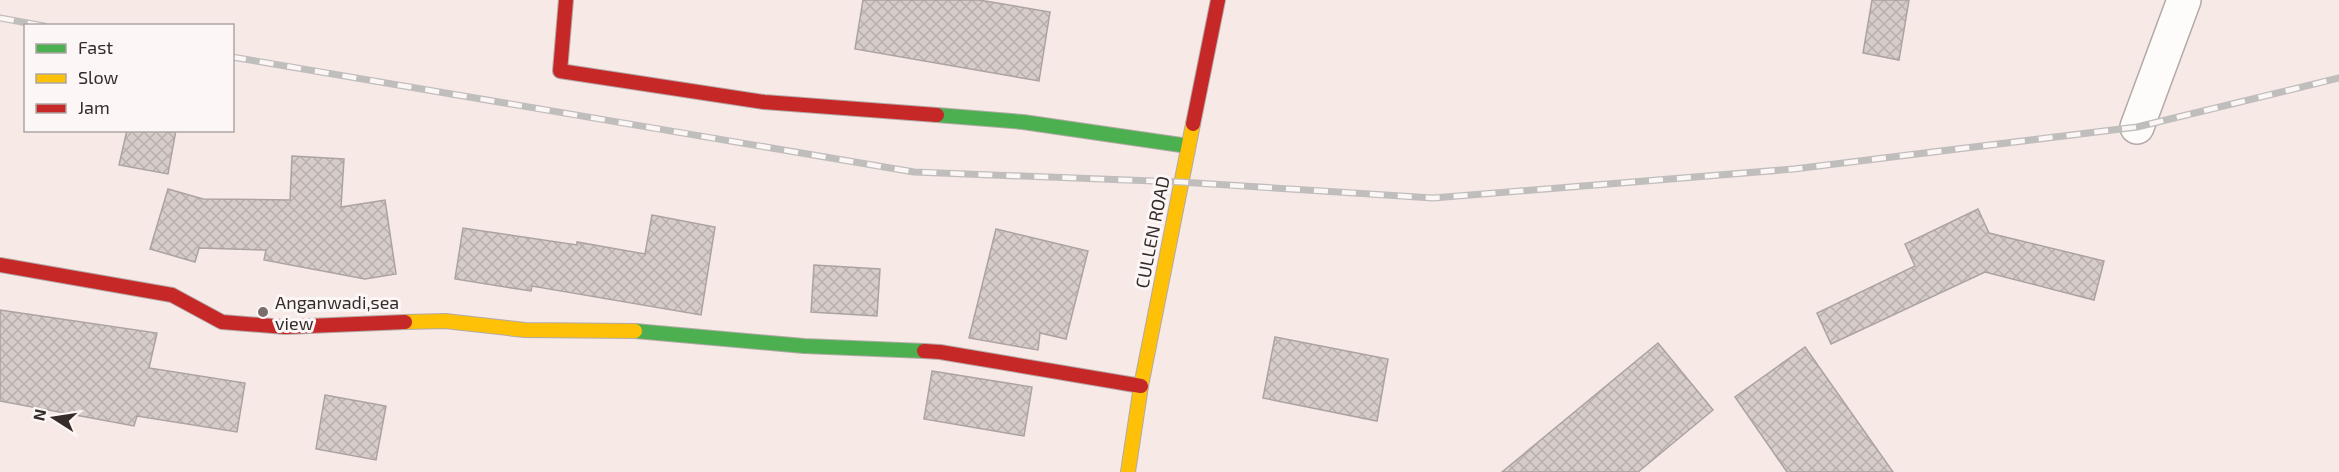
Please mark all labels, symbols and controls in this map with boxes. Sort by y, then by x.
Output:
legend [24,24,234,132]
text: Fast [78,36,113,58]
text: Slow [78,66,119,88]
text: Jam [78,96,110,118]
street label: CULLEN ROAD [1130,174,1174,290]
place label: Anganwadi,sea view [275,291,399,334]
marker: Anganwadi,sea view [256,305,270,319]
north arrow [24,388,84,448]
text: N [28,407,49,422]

